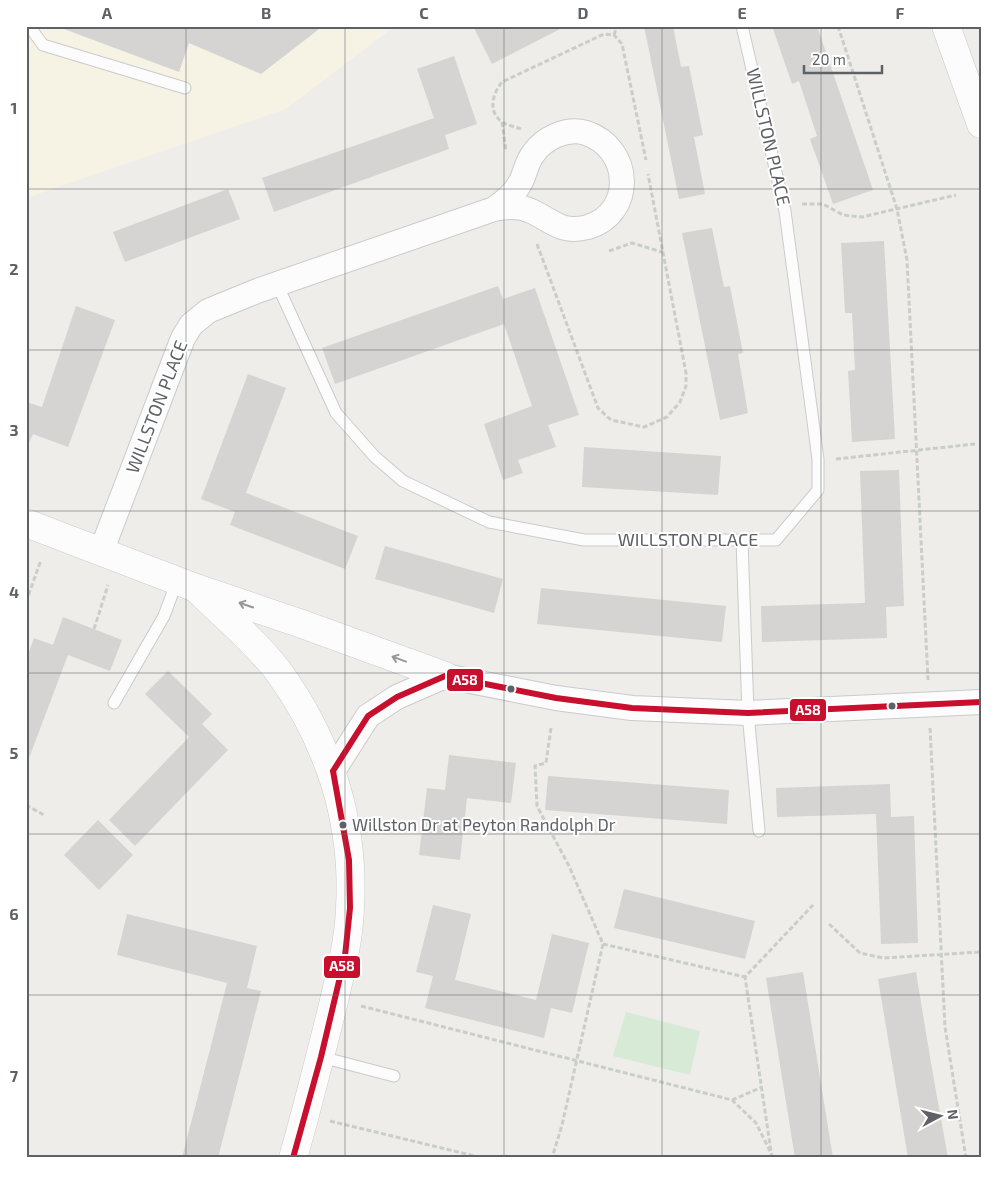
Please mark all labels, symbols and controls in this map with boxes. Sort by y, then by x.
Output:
text: A [102,3,113,22]
text: B [261,3,271,22]
text: C [419,3,429,22]
text: D [578,3,589,22]
text: E [737,3,747,22]
text: F [896,3,905,22]
scale bar [804,42,882,74]
text: 20 m [812,50,846,68]
street label: WILLSTON PLACE [742,66,796,208]
text: 1 [11,98,17,117]
text: 2 [9,259,19,278]
street label: WILLSTON PLACE [121,337,192,476]
text: 3 [9,420,19,439]
street label: WILLSTON PLACE [618,528,758,550]
text: 4 [9,582,19,601]
one-way arrow [239,600,255,609]
one-way arrow [392,654,408,663]
line badge: A58 [446,668,484,692]
text: A58 [452,671,478,688]
unlabelled marker [506,684,516,694]
line badge: A58 [789,698,827,722]
text: A58 [795,701,821,718]
unlabelled marker [887,701,897,711]
text: 5 [10,743,19,762]
place label: Willston Dr at Peyton Randolph Dr [352,814,616,835]
marker: Willston Dr at Peyton Randolph Dr [338,820,348,830]
text: 6 [9,904,19,923]
line badge: A58 [323,955,361,979]
text: A58 [329,957,355,974]
text: 7 [10,1066,19,1085]
north arrow [914,1092,964,1142]
text: N [944,1108,962,1120]

